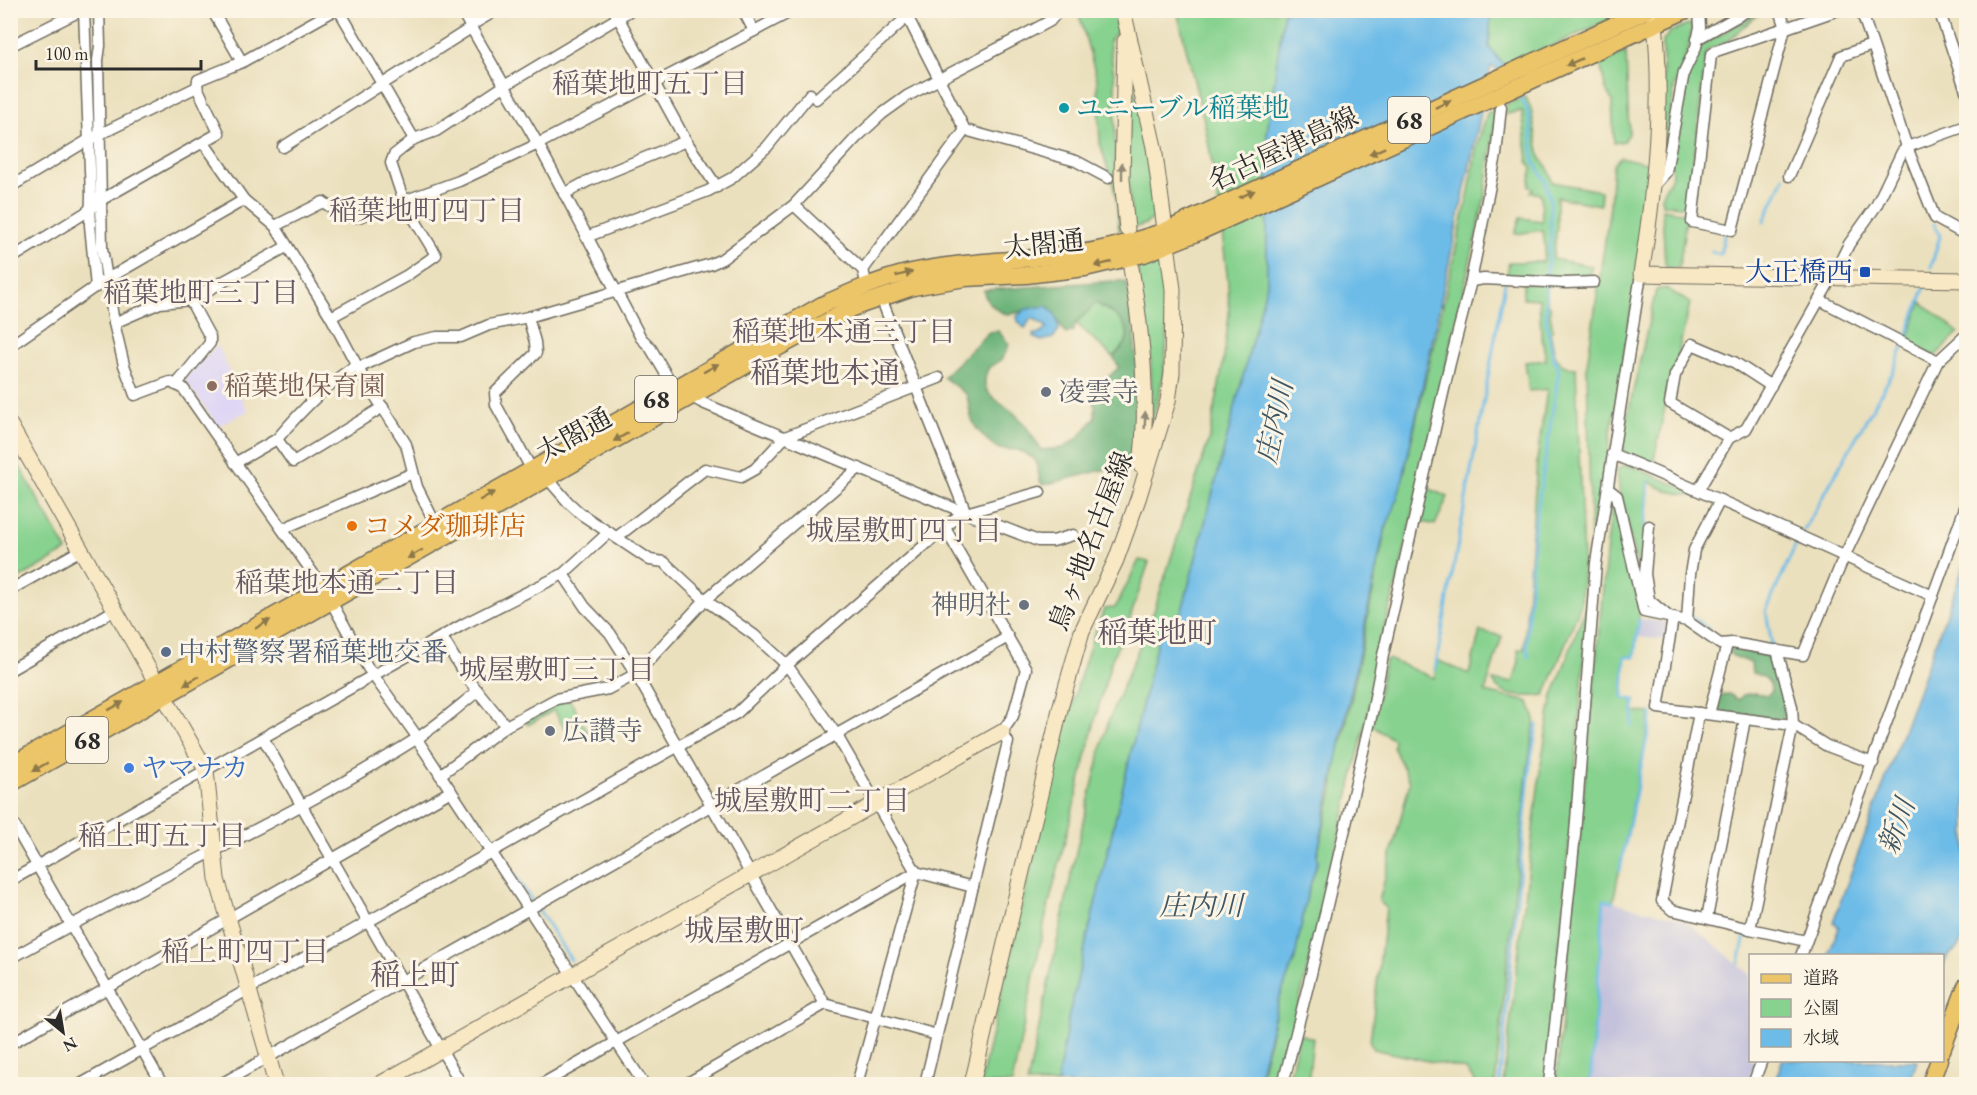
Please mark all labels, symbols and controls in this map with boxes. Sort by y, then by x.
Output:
scale bar [36,33,201,71]
text: 100 m [45,42,89,65]
one-way arrow [1565,57,1582,66]
district label: 稲葉地町五丁目 [552,65,748,101]
place label: ユニーブル稲葉地 [1076,90,1290,125]
road number: 68 [1388,97,1430,143]
street label: 名古屋津島線 [1202,98,1364,199]
one-way arrow [1435,99,1452,108]
marker: ユニーブル稲葉地 [1057,101,1071,115]
one-way arrow [1368,147,1385,156]
one-way arrow [1118,161,1127,180]
one-way arrow [1238,189,1256,199]
district label: 稲葉地町四丁目 [329,192,525,228]
street label: 太閤通 [1002,222,1086,265]
place label: 大正橋西 [1745,254,1853,289]
one-way arrow [1094,259,1113,269]
marker: 大正橋西 [1858,265,1872,279]
one-way arrow [896,269,914,278]
district label: 稲葉地町三丁目 [103,274,299,310]
district label: 稲葉地本通三丁目 [732,313,956,349]
district label: 稲葉地本通 [750,353,900,392]
one-way arrow [703,363,720,373]
place label: 稲葉地保育園 [224,368,386,403]
place label: 凌雲寺 [1058,374,1139,409]
water label: 庄内川 [1248,374,1301,467]
road number: 68 [635,376,677,422]
marker: 稲葉地保育園 [205,379,219,393]
marker: 凌雲寺 [1039,385,1053,399]
street label: 太閤通 [530,400,618,470]
one-way arrow [1140,410,1149,429]
one-way arrow [612,432,629,442]
street label: 鳥ヶ地名古屋線 [1040,446,1141,635]
one-way arrow [479,491,496,501]
place label: コメダ珈琲店 [364,508,526,543]
district label: 城屋敷町四丁目 [806,512,1002,548]
marker: コメダ珈琲店 [345,519,359,533]
one-way arrow [407,548,423,559]
district label: 稲葉地本通二丁目 [235,564,459,600]
place label: 神明社 [931,587,1012,622]
marker: 神明社 [1017,598,1031,612]
district label: 稲葉地町 [1097,613,1217,652]
one-way arrow [254,619,271,629]
place label: 中村警察署稲葉地交番 [178,634,448,669]
marker: 中村警察署稲葉地交番 [159,645,173,659]
district label: 城屋敷町三丁目 [459,651,655,687]
one-way arrow [182,676,199,686]
one-way arrow [108,702,125,712]
place label: 広讃寺 [562,713,643,748]
road number: 68 [66,717,108,763]
marker: 広讃寺 [543,724,557,738]
place label: ヤマナカ [141,750,248,785]
marker: ヤマナカ [122,761,136,775]
one-way arrow [31,762,48,772]
district label: 城屋敷町二丁目 [714,782,910,818]
water label: 新川 [1870,791,1924,858]
district label: 稲上町五丁目 [78,817,246,853]
water label: 庄内川 [1159,887,1246,923]
district label: 城屋敷町 [684,911,804,950]
district label: 稲上町四丁目 [161,933,329,969]
legend [1749,954,1944,1062]
district label: 稲上町 [370,955,460,994]
text: 道路 [1803,966,1839,989]
text: 公園 [1803,996,1839,1019]
north arrow [33,1002,93,1062]
text: 水域 [1803,1026,1839,1049]
text: N [59,1032,81,1057]

